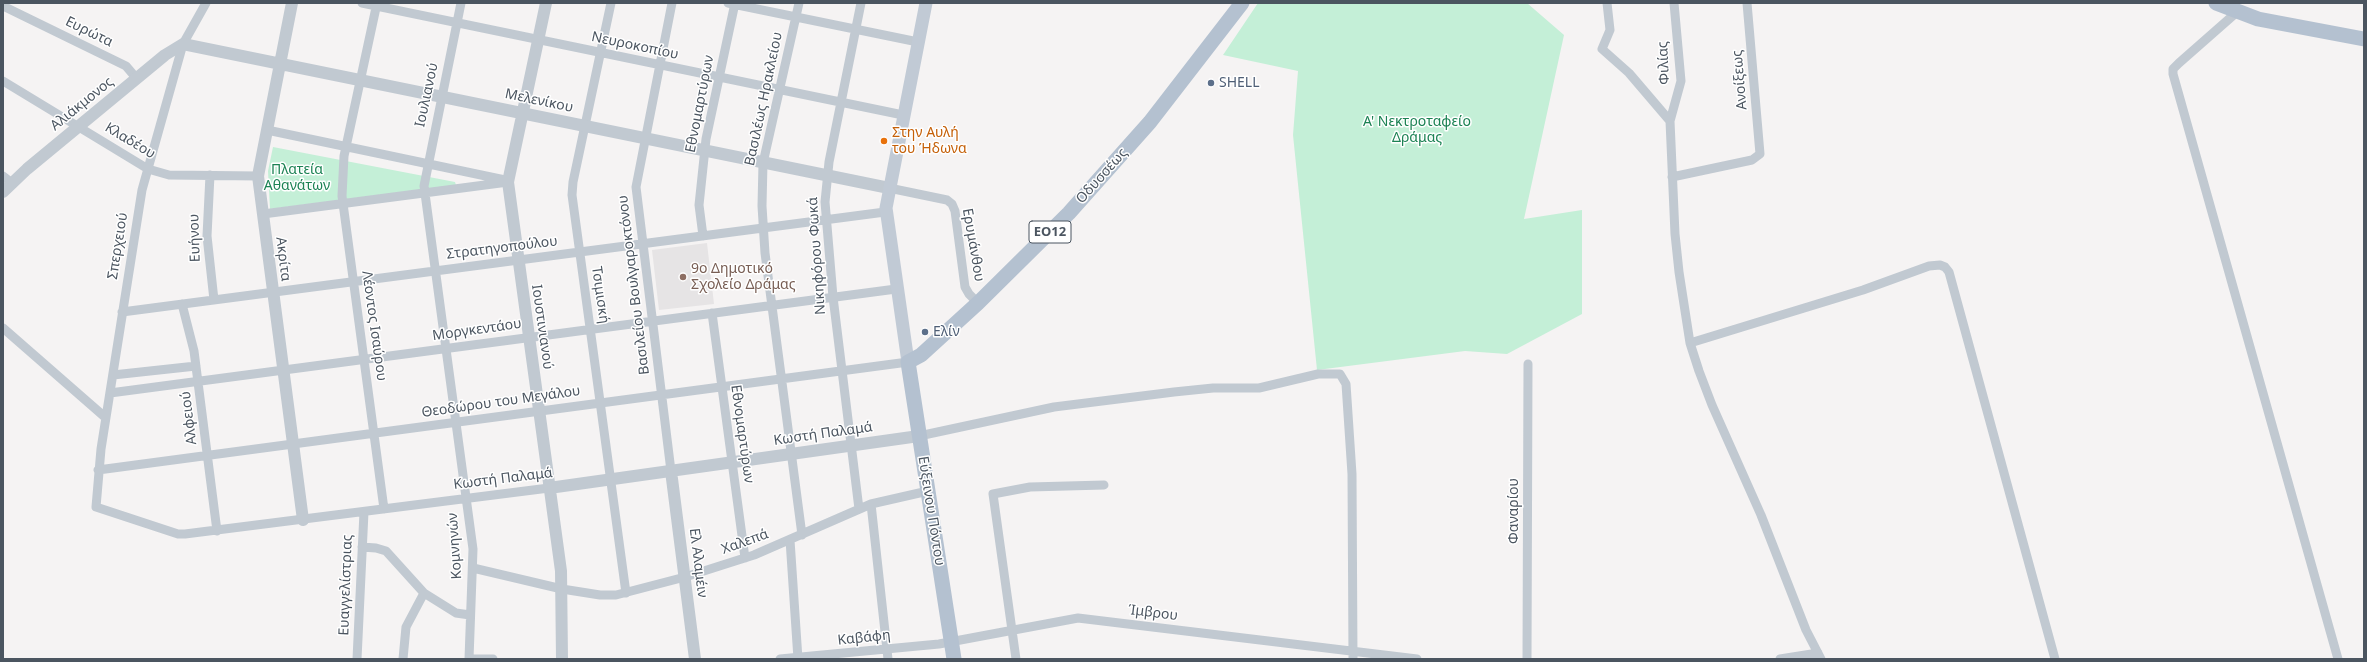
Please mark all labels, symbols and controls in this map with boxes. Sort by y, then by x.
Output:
street label: Ευρώτα [62,13,116,51]
street label: Νευροκοπίου [590,29,680,63]
street label: Βασιλέως Ηρακλείου [742,31,786,167]
street label: Φιλίας [1654,41,1674,85]
street label: Ανοίξεως [1729,49,1751,111]
street label: Εθνομαρτύρων [682,54,718,154]
street label: Ιουλιανού [412,61,442,129]
street label: Αλιάκμονος [47,74,117,134]
place label: SHELL [1219,75,1260,91]
marker: SHELL [1206,78,1216,88]
street label: Μελενίκου [503,86,575,116]
park label: Α' Νεκτροταφείο Δράμας [1363,114,1471,146]
street label: Κλαδέου [102,119,158,163]
place label: Στην Αυλή του Ήδωνα [892,125,967,158]
marker: Στην Αυλή του Ήδωνα [879,136,889,146]
street label: Οδυσσέως [1073,145,1131,207]
park label: Πλατεία Αθανάτων [264,162,330,194]
street label: Βασιλείου Βουλγαροκτόνου [615,194,653,376]
street label: Νικηφόρου Φωκά [805,197,829,315]
street label: Ερυμάνθου [958,207,988,283]
street label: Σπερχειού [104,211,132,281]
street label: Ευήνου [186,213,204,263]
road number: ΕΟ12 [1029,221,1071,243]
street label: Στρατηγοπούλου [445,233,559,263]
street label: Ακρίτα [272,236,294,282]
place label: 9ο Δημοτικό Σχολείο Δράμας [691,261,796,294]
street label: Τσιμισκή [588,265,612,325]
street label: Λέοντος Ισαύρου [358,270,390,382]
marker: 9ο Δημοτικό Σχολείο Δράμας [678,272,688,282]
street label: Ιουστινιανού [528,283,556,371]
street label: Μοργκεντάου [431,315,523,345]
place label: Ελίν [933,324,960,340]
marker: Ελίν [920,327,930,337]
street label: Θεοδώρου του Μεγάλου [420,383,582,421]
street label: Εθνομαρτύρων [727,384,757,484]
street label: Αλφειού [177,390,201,446]
street label: Κωστή Παλαμά [773,419,873,449]
street label: Εύξεινου Πόντου [914,455,948,567]
street label: Κωστή Παλαμά [453,465,553,493]
street label: Φαναρίου [1506,478,1522,544]
street label: Κομνηνών [444,512,466,580]
street label: Χαλεπά [719,526,771,558]
street label: Ελ Αλαμέιν [685,527,711,599]
street label: Ευαγγελίστριας [336,534,356,636]
street label: Ίμβρου [1127,602,1179,624]
street label: Καβάφη [837,627,891,649]

